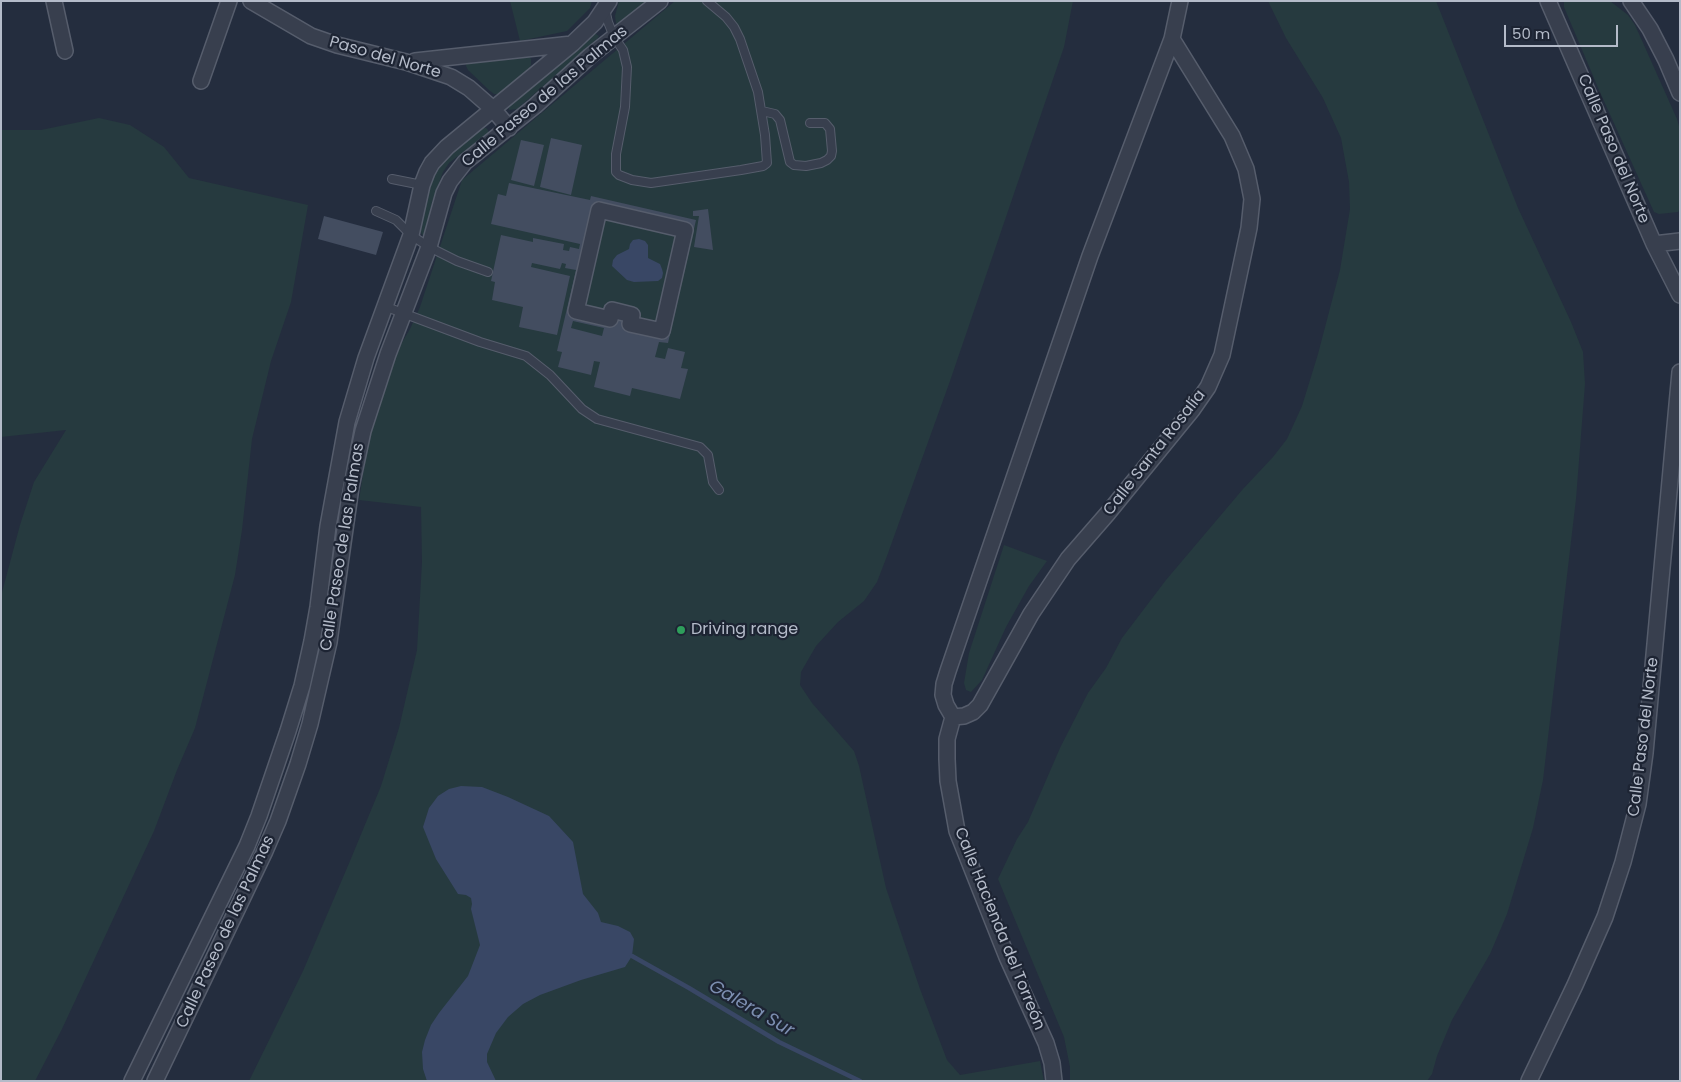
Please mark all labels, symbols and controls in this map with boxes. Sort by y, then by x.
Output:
scale bar [1506,15,1620,47]
street label: Calle Paseo de las Palmas [458,22,632,172]
text: 50 m [1512,23,1550,44]
street label: Paso del Norte [327,33,443,83]
street label: Calle Paso del Norte [1573,71,1653,227]
street label: Calle Santa Rosalía [1100,386,1210,520]
street label: Calle Paseo de las Palmas [317,442,369,652]
place label: Driving range [691,620,798,640]
marker: Driving range [675,624,687,636]
street label: Calle Paso del Norte [1625,656,1663,818]
street label: Calle Hacienda del Torreón [949,825,1049,1033]
street label: Calle Paseo de las Palmas [173,833,279,1031]
water label: Galera Sur [705,976,797,1042]

